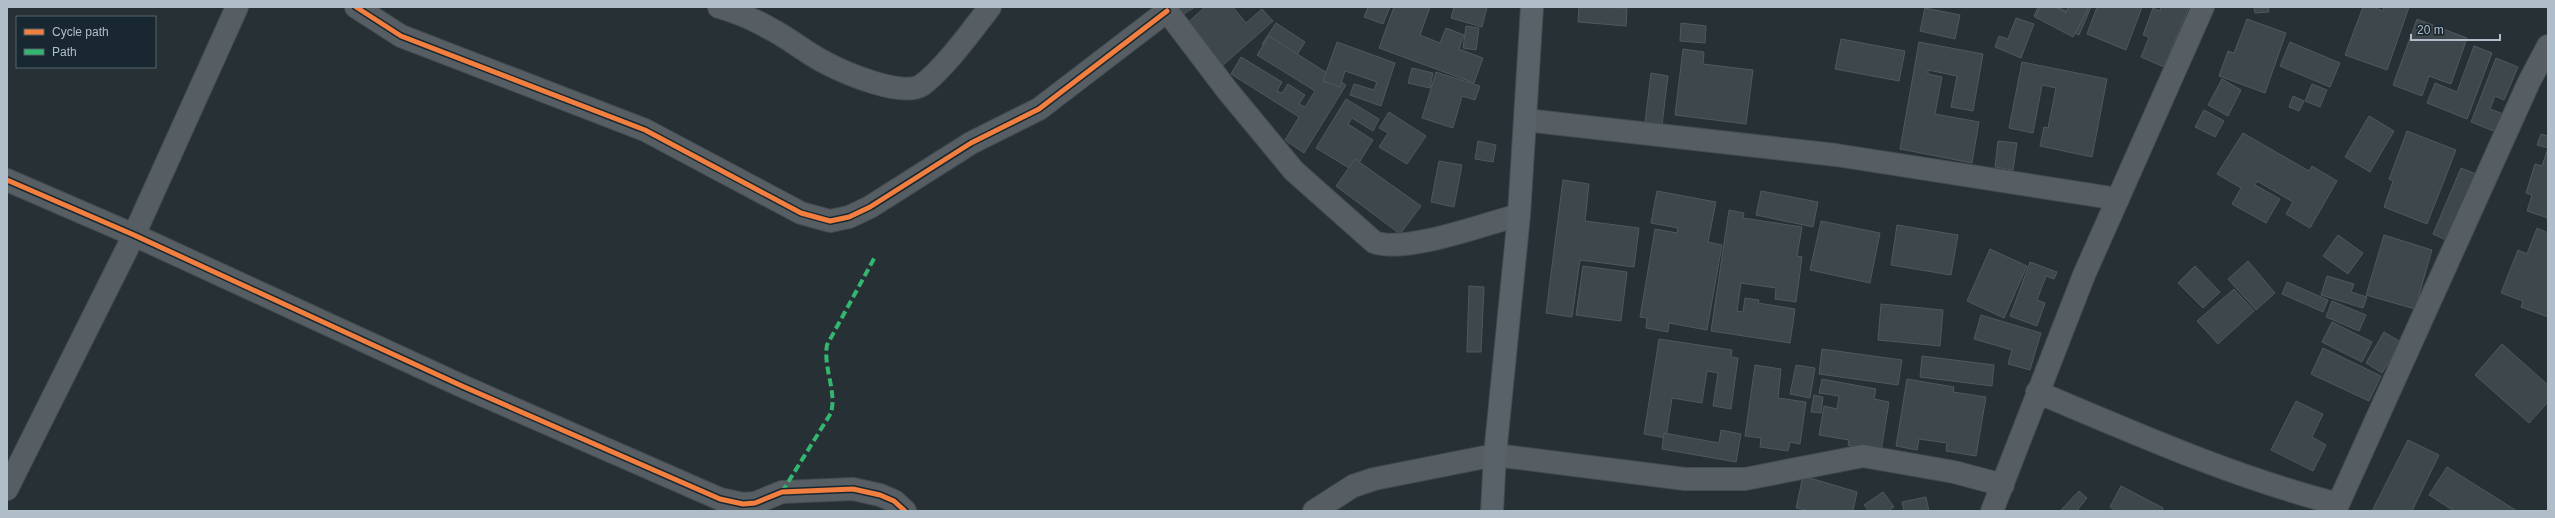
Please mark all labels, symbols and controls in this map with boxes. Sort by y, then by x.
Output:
legend [16,16,156,68]
scale bar [2411,16,2500,42]
text: 20 m [2417,23,2444,37]
text: Cycle path [52,25,109,39]
text: Path [52,45,77,59]

